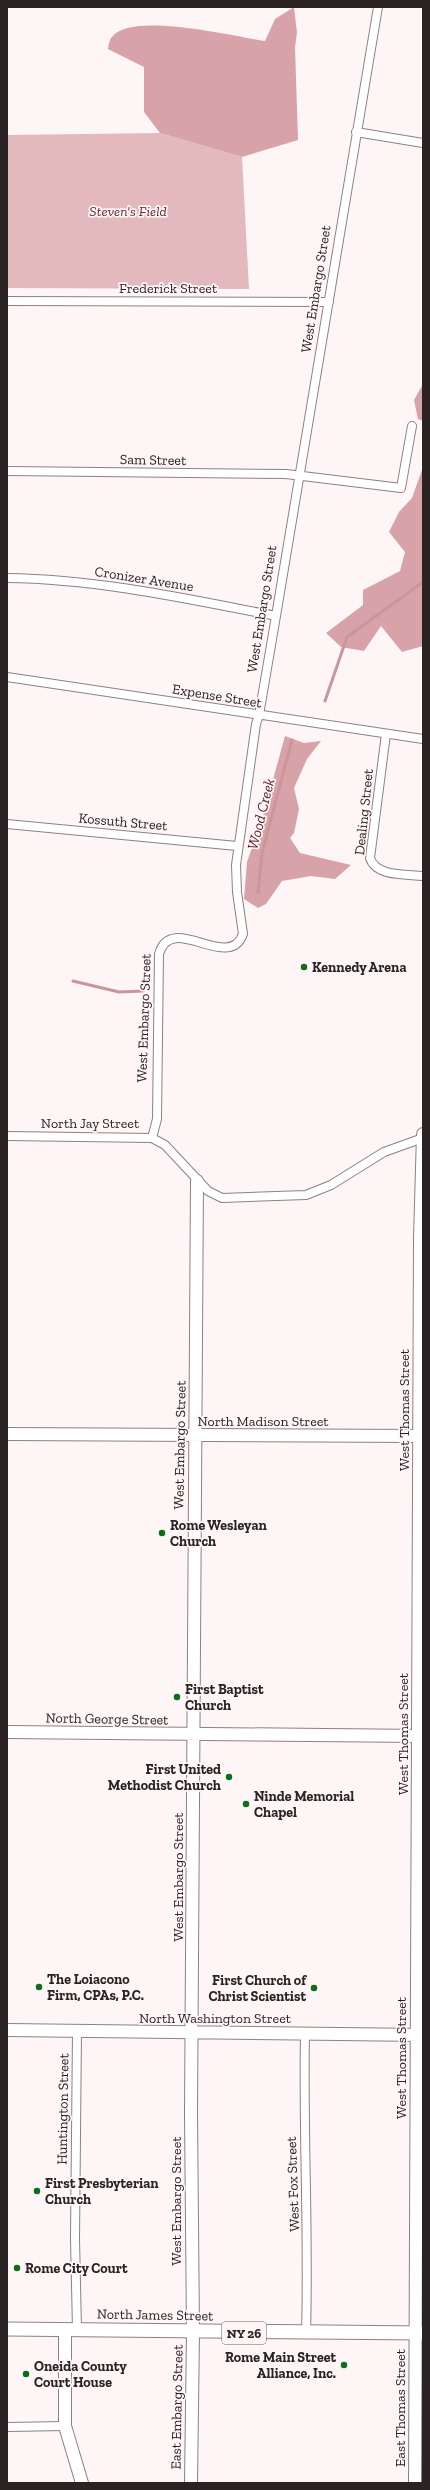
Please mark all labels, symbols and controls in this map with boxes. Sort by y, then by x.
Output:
park label: Steven's Field [89,203,167,220]
street label: West Embargo Street [298,223,335,354]
street label: Frederick Street [119,280,218,297]
street label: Sam Street [120,451,187,469]
street label: West Embargo Street [244,543,281,674]
street label: Cronizer Avenue [93,563,195,595]
street label: Expense Street [171,681,264,712]
street label: Dealing Street [351,767,377,856]
water label: Wood Creek [243,776,279,851]
street label: Kossuth Street [78,810,169,834]
street label: West Embargo Street [133,953,155,1083]
place label: Kennedy Arena [312,959,407,976]
marker: Kennedy Arena [299,962,309,972]
street label: North Jay Street [41,1115,140,1132]
street label: West Thomas Street [396,1348,413,1471]
street label: West Embargo Street [170,1380,190,1510]
street label: North Madison Street [197,1413,329,1430]
place label: Rome Wesleyan Church [170,1517,268,1550]
marker: Rome Wesleyan Church [157,1528,167,1538]
street label: West Thomas Street [395,1672,412,1795]
place label: First Baptist Church [185,1681,264,1714]
marker: First Baptist Church [172,1692,182,1702]
street label: North George Street [45,1709,169,1729]
place label: First United Methodist Church [108,1761,221,1794]
marker: First United Methodist Church [224,1772,234,1782]
place label: Ninde Memorial Chapel [254,1788,354,1821]
marker: Ninde Memorial Chapel [241,1799,251,1809]
street label: West Embargo Street [170,1812,187,1941]
place label: The Loiacono Firm, CPAs, P.C. [47,1971,144,2004]
place label: First Church of Christ Scientist [208,1972,307,2005]
marker: The Loiacono Firm, CPAs, P.C. [34,1982,44,1992]
marker: First Church of Christ Scientist [309,1983,319,1993]
street label: West Thomas Street [393,1996,410,2119]
street label: North Washington Street [139,2010,292,2027]
street label: Huntington Street [54,2052,72,2165]
street label: West Fox Street [283,2135,303,2232]
street label: West Embargo Street [168,2136,185,2265]
place label: First Presbyterian Church [45,2175,159,2208]
marker: First Presbyterian Church [32,2186,42,2196]
place label: Rome City Court [25,2260,128,2277]
marker: Rome City Court [12,2263,22,2273]
street label: North James Street [97,2305,214,2325]
road number: NY 26 [222,2322,266,2344]
street label: East Embargo Street [167,2344,187,2470]
street label: East Thomas Street [392,2348,409,2467]
place label: Rome Main Street Alliance, Inc. [225,2349,336,2382]
place label: Oneida County Court House [34,2358,127,2391]
marker: Rome Main Street Alliance, Inc. [339,2360,349,2370]
marker: Oneida County Court House [21,2369,31,2379]

